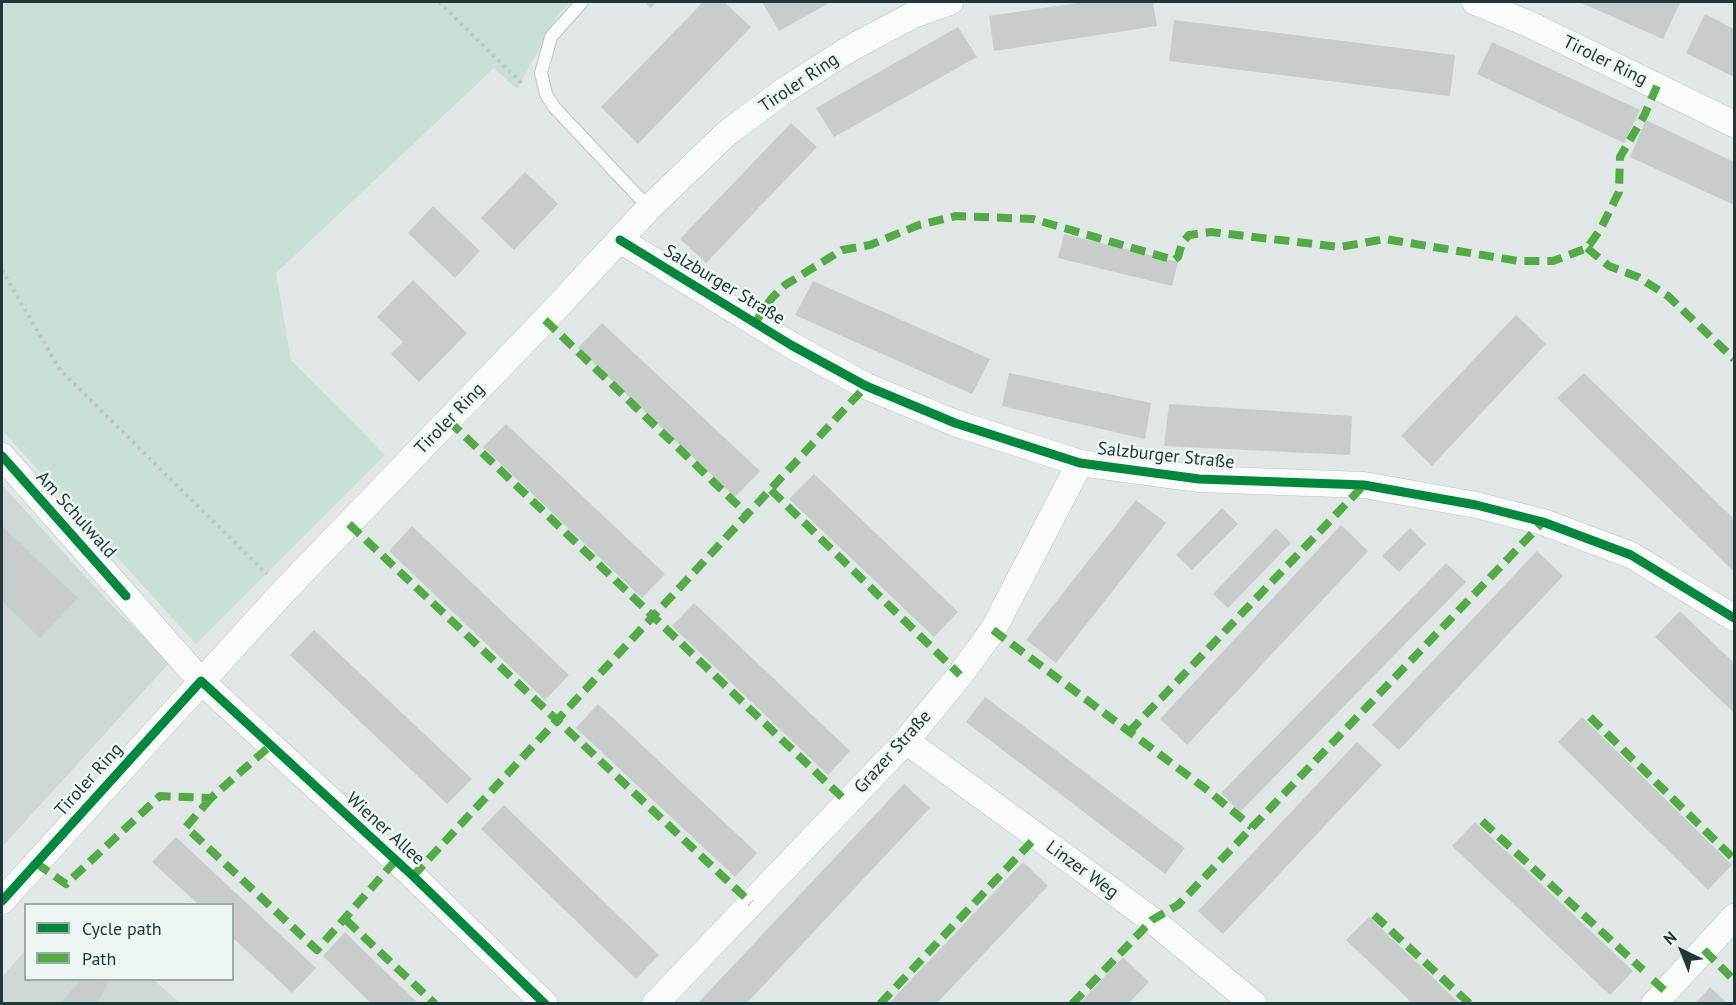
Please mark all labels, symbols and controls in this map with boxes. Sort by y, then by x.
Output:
street label: Tiroler Ring [1559,31,1651,91]
street label: Tiroler Ring [755,49,843,117]
street label: Salzburger Straße [659,240,789,330]
street label: Tiroler Ring [411,379,489,459]
street label: Salzburger Straße [1096,438,1236,474]
street label: Am Schulwald [31,467,121,563]
street label: Grazer Straße [850,706,936,798]
street label: Tiroler Ring [51,739,127,821]
street label: Wiener Allee [341,788,429,870]
street label: Linzer Weg [1041,836,1123,904]
legend [24,903,234,981]
text: Cycle path [82,917,162,940]
north arrow [1652,921,1712,981]
text: N [1659,927,1680,949]
text: Path [82,947,116,970]

